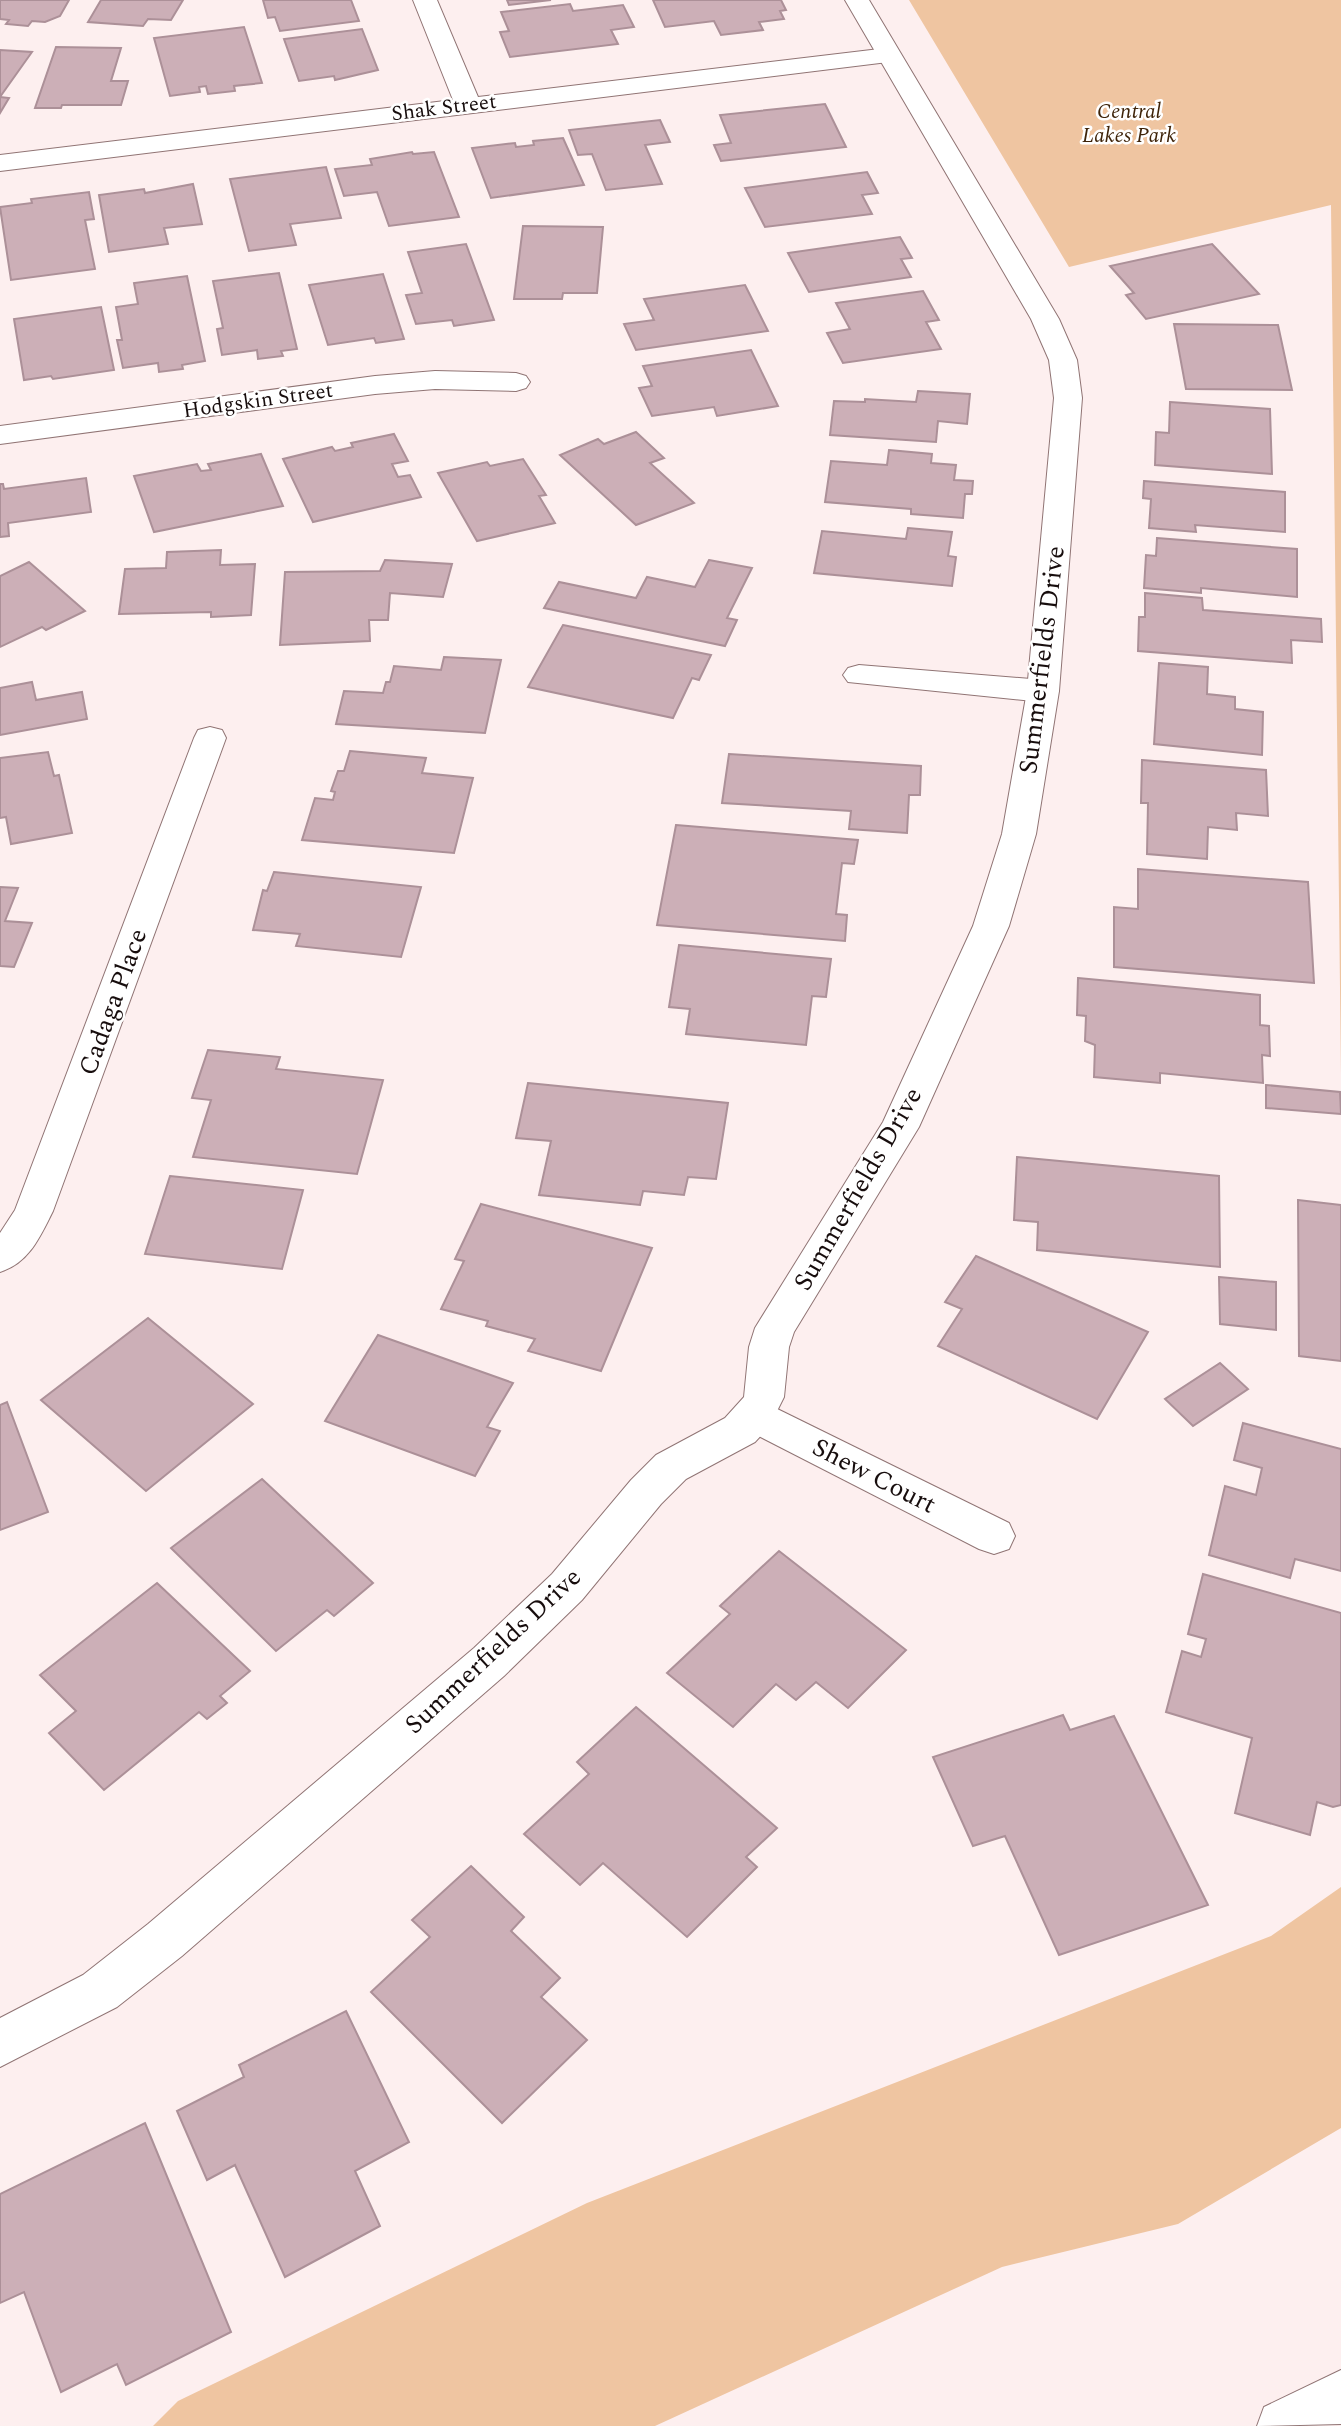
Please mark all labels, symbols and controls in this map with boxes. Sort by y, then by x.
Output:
street label: Shak Street [390,86,498,130]
park label: Central Lakes Park [1082,96,1176,152]
street label: Hodgskin Street [181,375,335,427]
street label: Summerfields Drive [1008,544,1076,776]
street label: Cadaga Place [68,923,158,1081]
street label: Summerfields Drive [783,1080,933,1298]
street label: Shew Court [805,1428,943,1524]
street label: Summerfields Drive [395,1558,591,1744]

